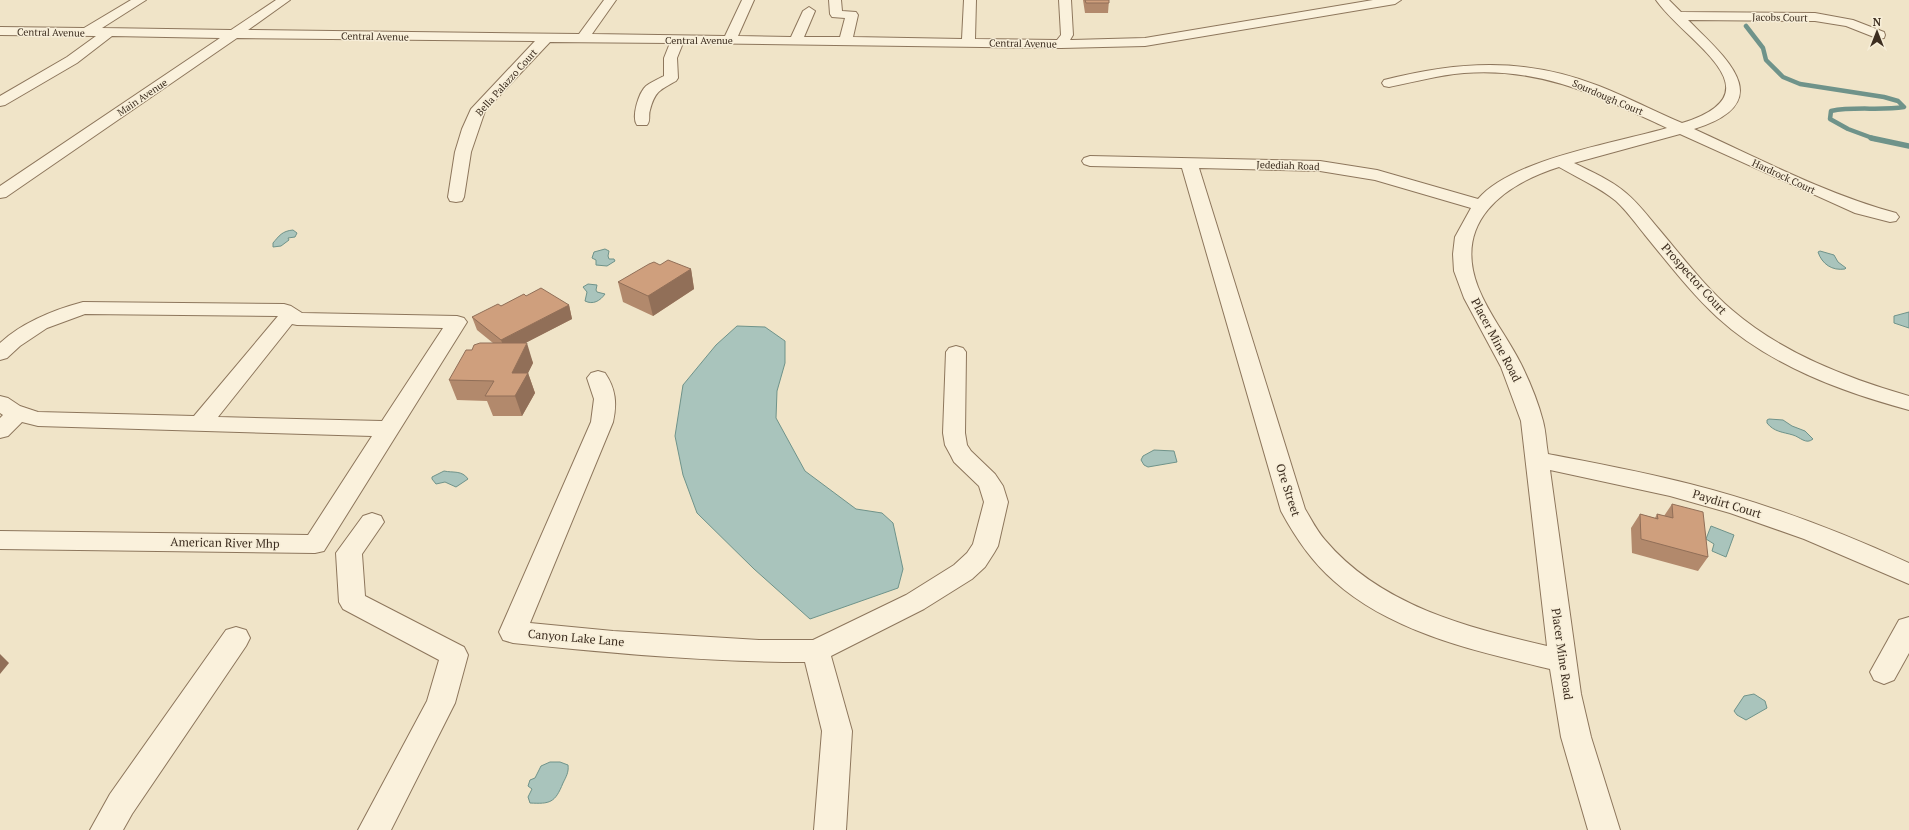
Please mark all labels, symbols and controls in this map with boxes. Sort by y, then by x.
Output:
street label: Jacobs Court [1752,11,1808,24]
north arrow [1857,12,1897,52]
text: N [1873,15,1882,29]
street label: Central Avenue [17,25,85,40]
street label: Central Avenue [341,29,409,44]
street label: Central Avenue [665,34,733,47]
street label: Central Avenue [989,36,1057,51]
street label: Bella Palazzo Court [473,46,540,119]
street label: Main Avenue [115,76,170,119]
street label: Sourdough Court [1570,77,1646,118]
street label: Hardrock Court [1750,156,1818,197]
street label: Jedediah Road [1256,158,1320,173]
street label: Prospector Court [1658,240,1731,318]
street label: Placer Mine Road [1468,295,1525,384]
street label: Ore Street [1273,462,1304,519]
street label: Paydirt Court [1691,486,1764,521]
street label: American River Mhp [170,534,280,551]
street label: Placer Mine Road [1549,607,1576,701]
street label: Canyon Lake Lane [527,626,625,649]

